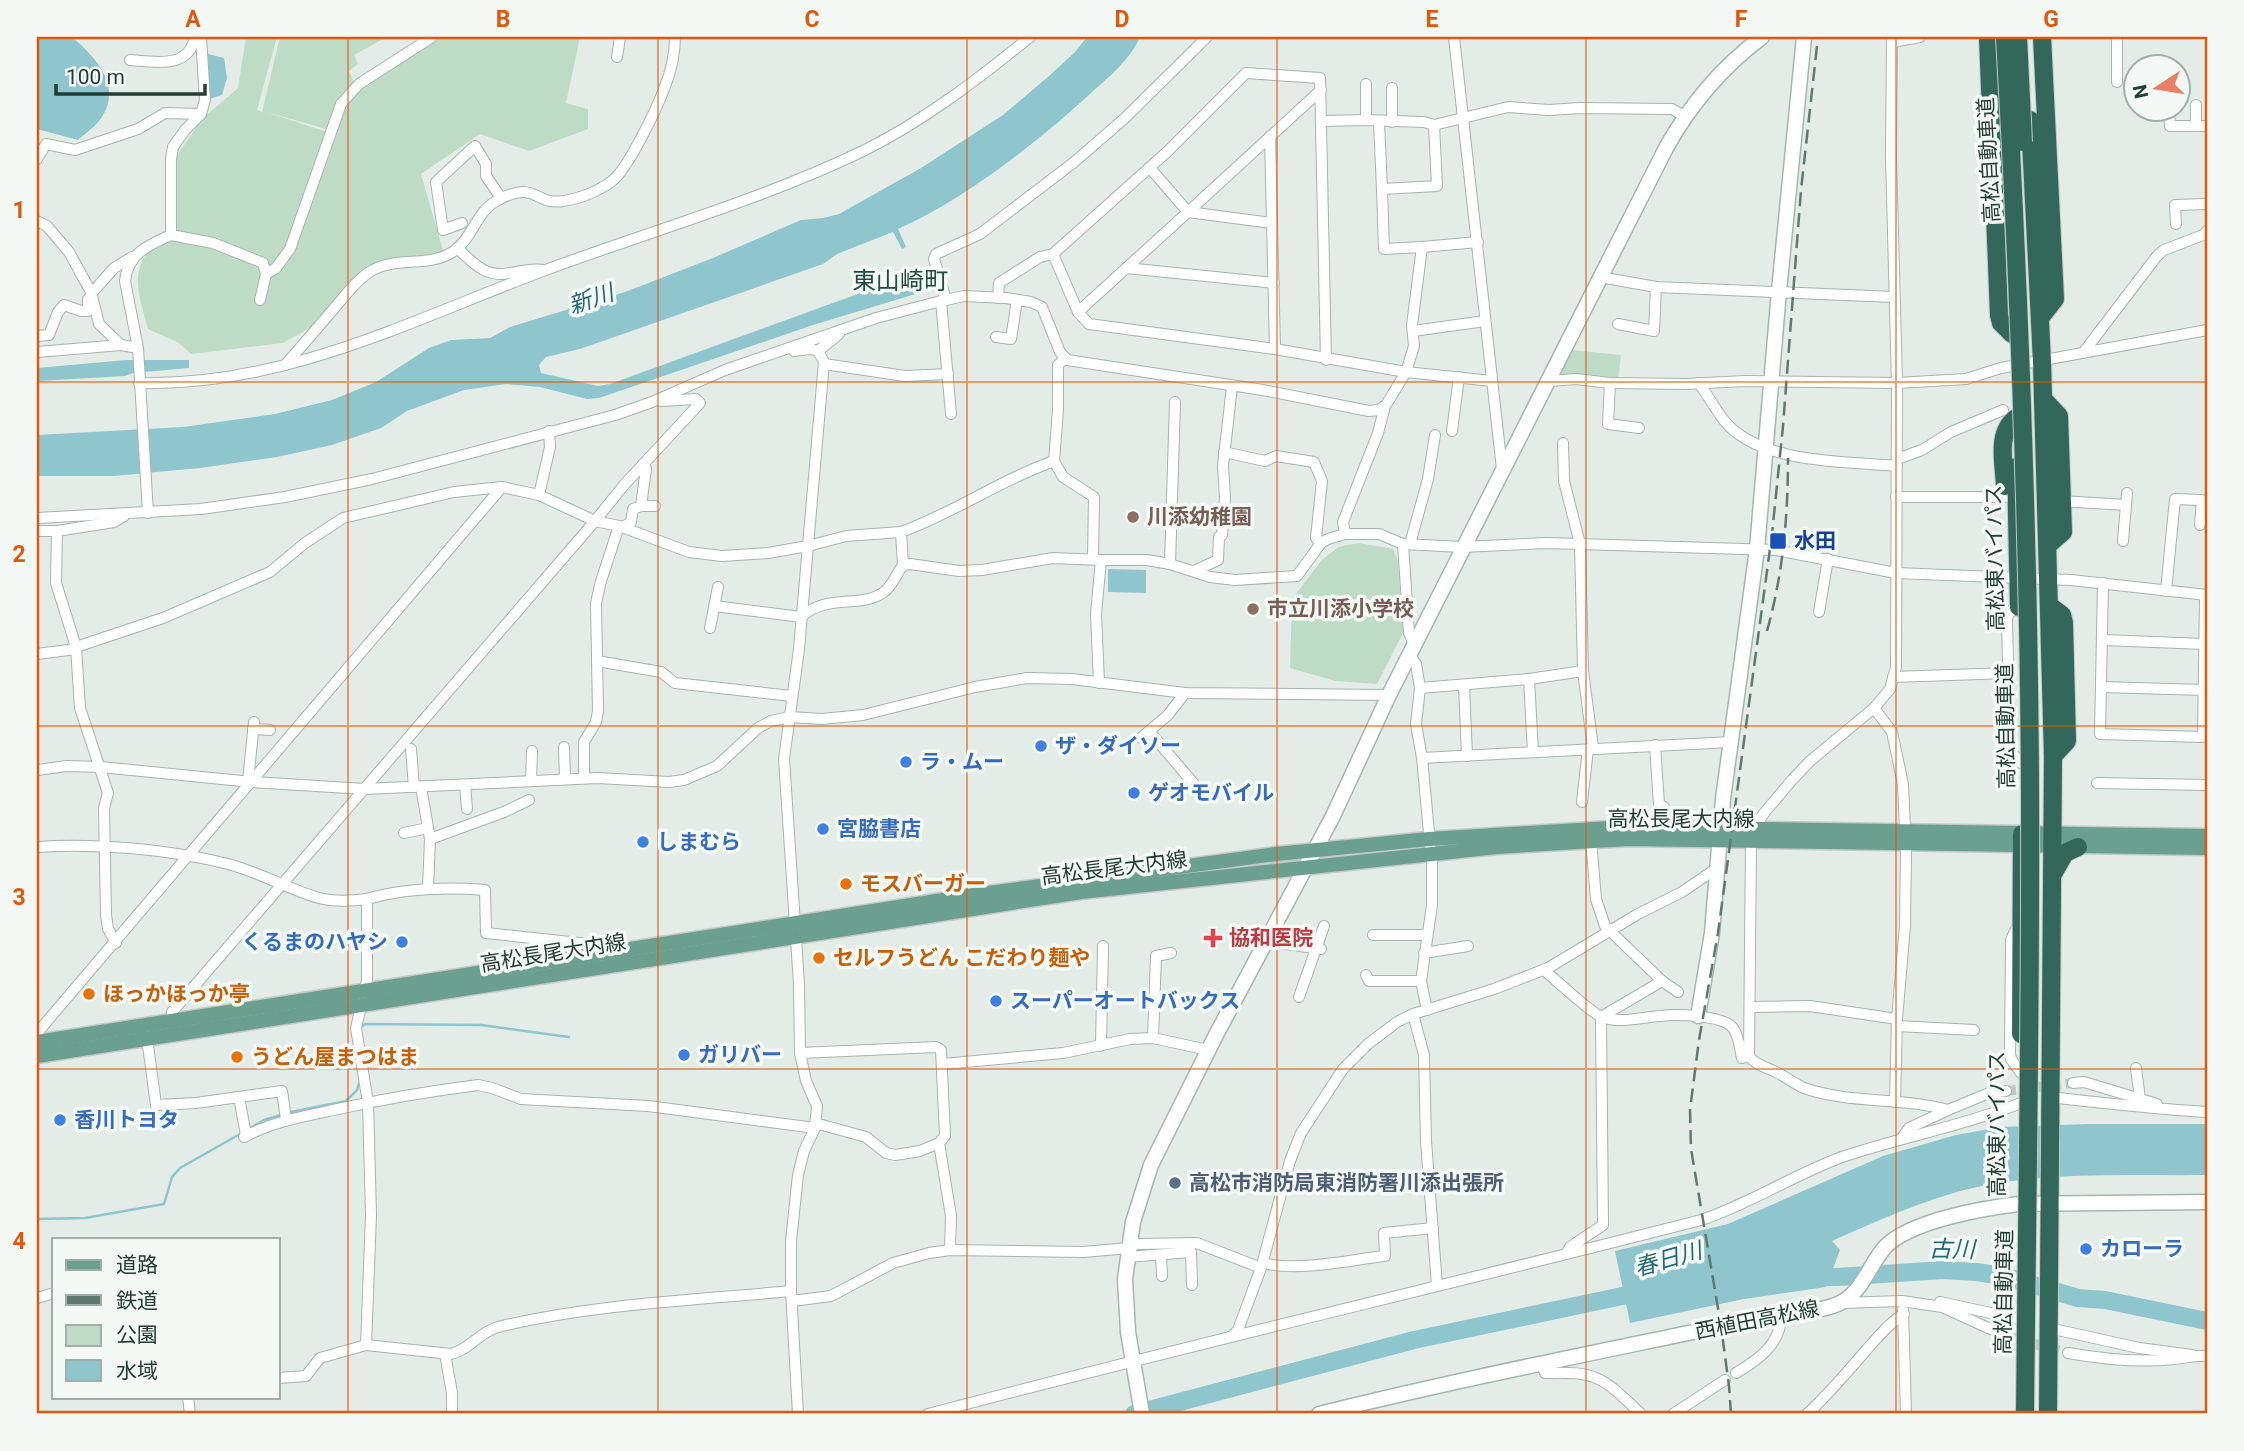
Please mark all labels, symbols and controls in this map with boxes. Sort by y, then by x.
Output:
text: A [185,6,201,33]
text: B [496,6,510,33]
text: C [804,6,820,33]
text: D [1115,6,1129,33]
text: E [1426,6,1439,33]
text: F [1735,6,1748,33]
text: G [2043,6,2059,33]
scale bar [56,52,205,96]
north arrow [2122,52,2192,122]
text: 100 m [66,65,125,89]
text: N [2128,82,2154,100]
street label: 高松自動車道 [1974,96,2004,224]
text: 1 [12,197,26,224]
district label: 東山崎町 [852,267,948,295]
water label: 新川 [565,278,620,320]
street label: 高松東バイパス [1982,485,2008,631]
place label: 川添幼稚園 [1147,505,1252,529]
marker: 川添幼稚園 [1125,509,1141,525]
place label: 水田 [1794,529,1836,553]
marker: 水田 [1768,531,1788,551]
text: 2 [12,541,26,568]
place label: 市立川添小学校 [1267,597,1414,621]
marker: 市立川添小学校 [1245,601,1261,617]
street label: 高松自動車道 [1993,663,2019,789]
place label: ザ・ダイソー [1055,734,1181,758]
marker: ザ・ダイソー [1033,738,1049,754]
place label: ラ・ムー [920,750,1004,774]
marker: ラ・ムー [898,754,914,770]
place label: ゲオモバイル [1148,781,1274,805]
marker: ゲオモバイル [1126,785,1142,801]
street label: 高松長尾大内線 [1608,807,1755,831]
place label: 宮脇書店 [837,817,921,841]
marker: 宮脇書店 [815,821,831,837]
place label: しまむら [657,830,741,854]
marker: しまむら [635,834,651,850]
street label: 高松長尾大内線 [1040,847,1188,889]
place label: モスバーガー [860,872,986,896]
marker: モスバーガー [838,876,854,892]
text: 3 [12,884,26,911]
place label: 協和医院 [1229,926,1313,950]
marker: 協和医院 [1203,928,1223,948]
place label: くるまのハヤシ [241,930,388,954]
street label: 高松長尾大内線 [479,930,627,976]
marker: くるまのハヤシ [394,934,410,950]
place label: セルフうどん こだわり麺や [833,946,1090,970]
marker: セルフうどん こだわり麺や [811,950,827,966]
place label: ほっかほっか亭 [103,982,250,1006]
marker: ほっかほっか亭 [81,986,97,1002]
place label: スーパーオートバックス [1010,989,1240,1013]
marker: スーパーオートバックス [988,993,1004,1009]
place label: ガリバー [698,1043,782,1067]
place label: うどん屋まつはま [251,1045,419,1069]
marker: ガリバー [676,1047,692,1063]
marker: うどん屋まつはま [229,1049,245,1065]
street label: 高松東バイパス [1985,1051,2009,1197]
place label: 香川トヨタ [74,1108,179,1132]
marker: 香川トヨタ [52,1112,68,1128]
place label: 高松市消防局東消防署川添出張所 [1189,1171,1504,1195]
marker: 高松市消防局東消防署川添出張所 [1167,1175,1183,1191]
text: 4 [12,1228,26,1255]
street label: 高松自動車道 [1991,1229,2017,1355]
water label: 春日川 [1631,1236,1708,1282]
water label: 古川 [1929,1236,1978,1263]
place label: カローラ [2100,1237,2184,1261]
legend [52,1238,280,1398]
marker: カローラ [2078,1241,2094,1257]
text: 道路 [116,1253,158,1277]
text: 鉄道 [116,1289,158,1313]
street label: 西植田高松線 [1693,1296,1821,1344]
text: 公園 [116,1323,158,1347]
text: 水域 [116,1359,158,1383]

